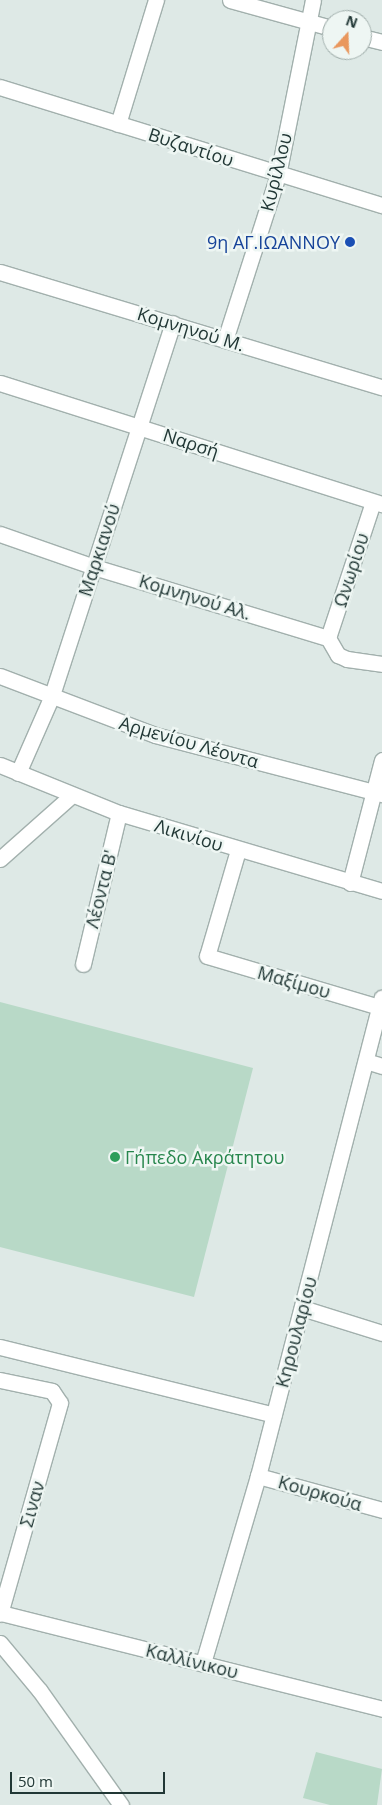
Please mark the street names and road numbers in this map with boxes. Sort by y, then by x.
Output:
street label: Βυζαντίου [146,123,236,171]
street label: Κυρίλλου [256,131,296,213]
street label: Κομνηνού Μ. [135,302,247,356]
street label: Ναρσή [160,424,222,462]
street label: Μαρκιανού [74,501,124,599]
street label: Ωνωρίου [329,530,373,610]
street label: Κομνηνού Αλ. [137,570,253,624]
street label: Αρμενίου Λέοντα [117,712,261,772]
street label: Λικινίου [152,814,226,856]
street label: Λέοντα Β' [81,848,121,930]
street label: Μαξίμου [255,961,333,1003]
street label: Κηρουλαρίου [271,1274,321,1390]
street label: Κουρκούα [276,1471,364,1515]
street label: Σιναν [15,1479,49,1529]
street label: Καλλίνικου [144,1639,240,1683]

